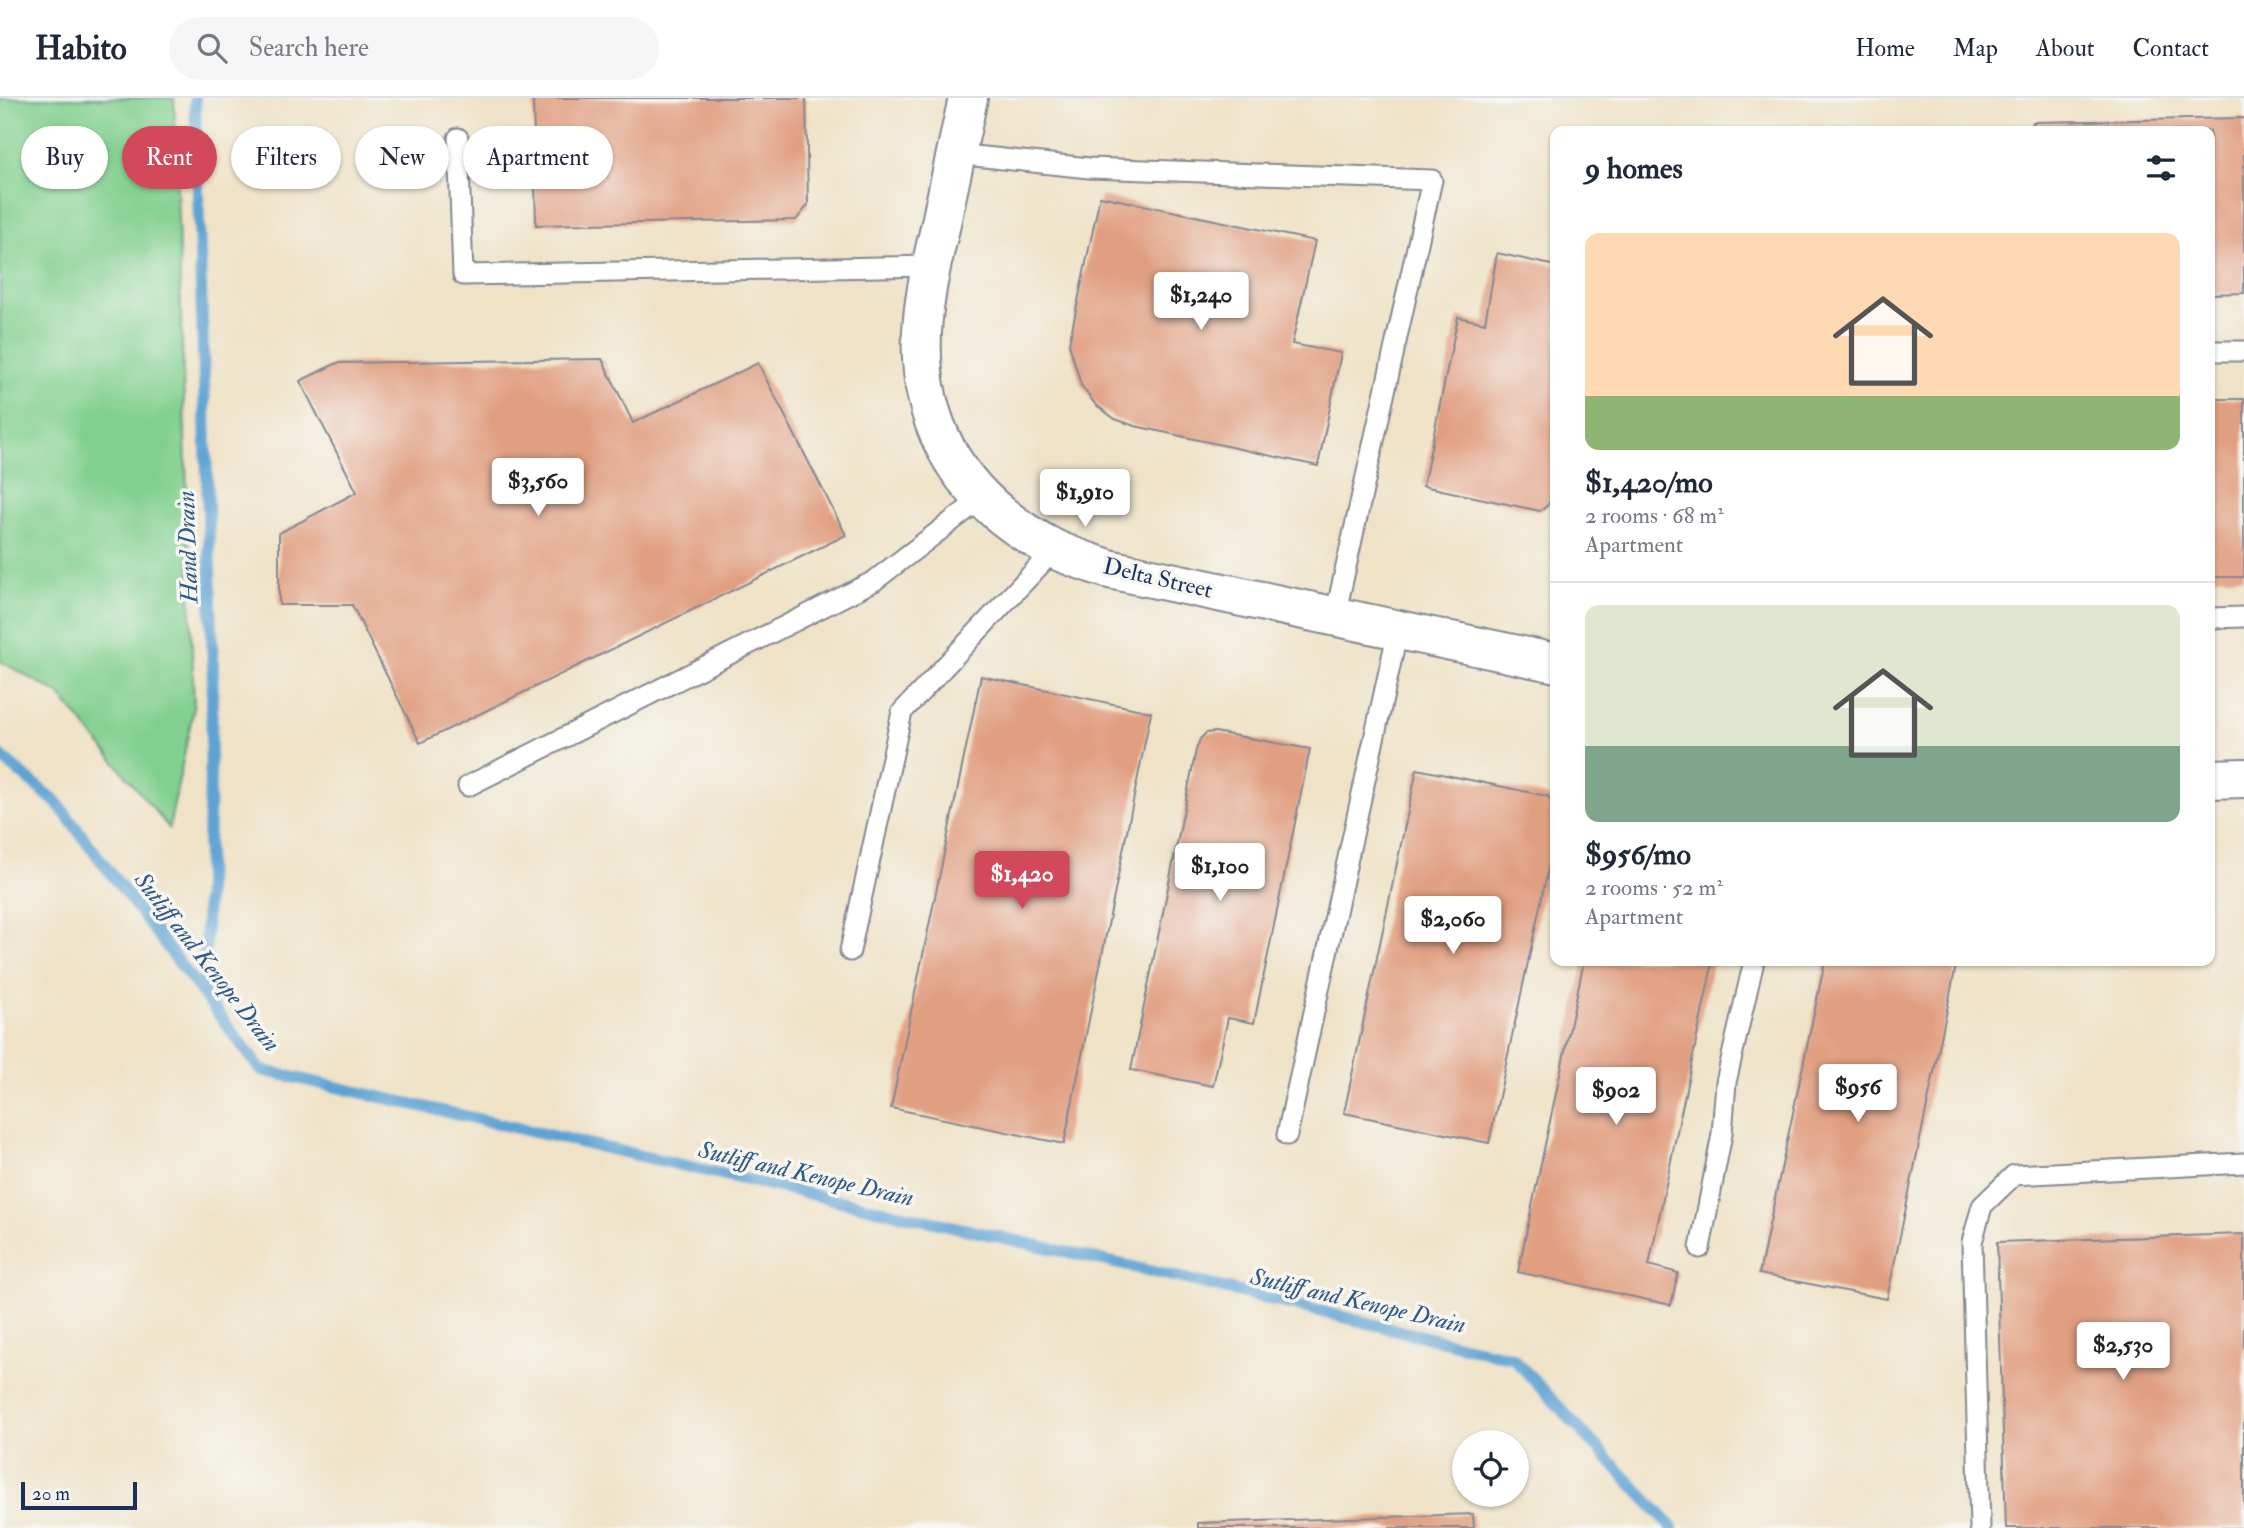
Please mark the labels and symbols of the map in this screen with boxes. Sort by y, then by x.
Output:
pin: $1,240 [1144,272,1258,332]
pin: $3,560 [481,458,595,518]
pin: $1,910 [1028,470,1142,529]
water label: Hand Drain [171,490,205,605]
street label: Delta Street [1101,551,1215,605]
pin: $1,100 [1163,844,1277,903]
pin: $1,420 [965,852,1079,911]
water label: Sutliff and Kenope Drain [126,865,287,1058]
pin: $2,060 [1396,896,1510,956]
pin: $956 [1817,1065,1899,1124]
pin: $902 [1575,1068,1657,1127]
water label: Sutliff and Kenope Drain [694,1134,917,1214]
water label: Sutliff and Kenope Drain [1246,1261,1469,1341]
pin: $2,530 [2066,1322,2180,1382]
scale bar [21,1479,136,1511]

